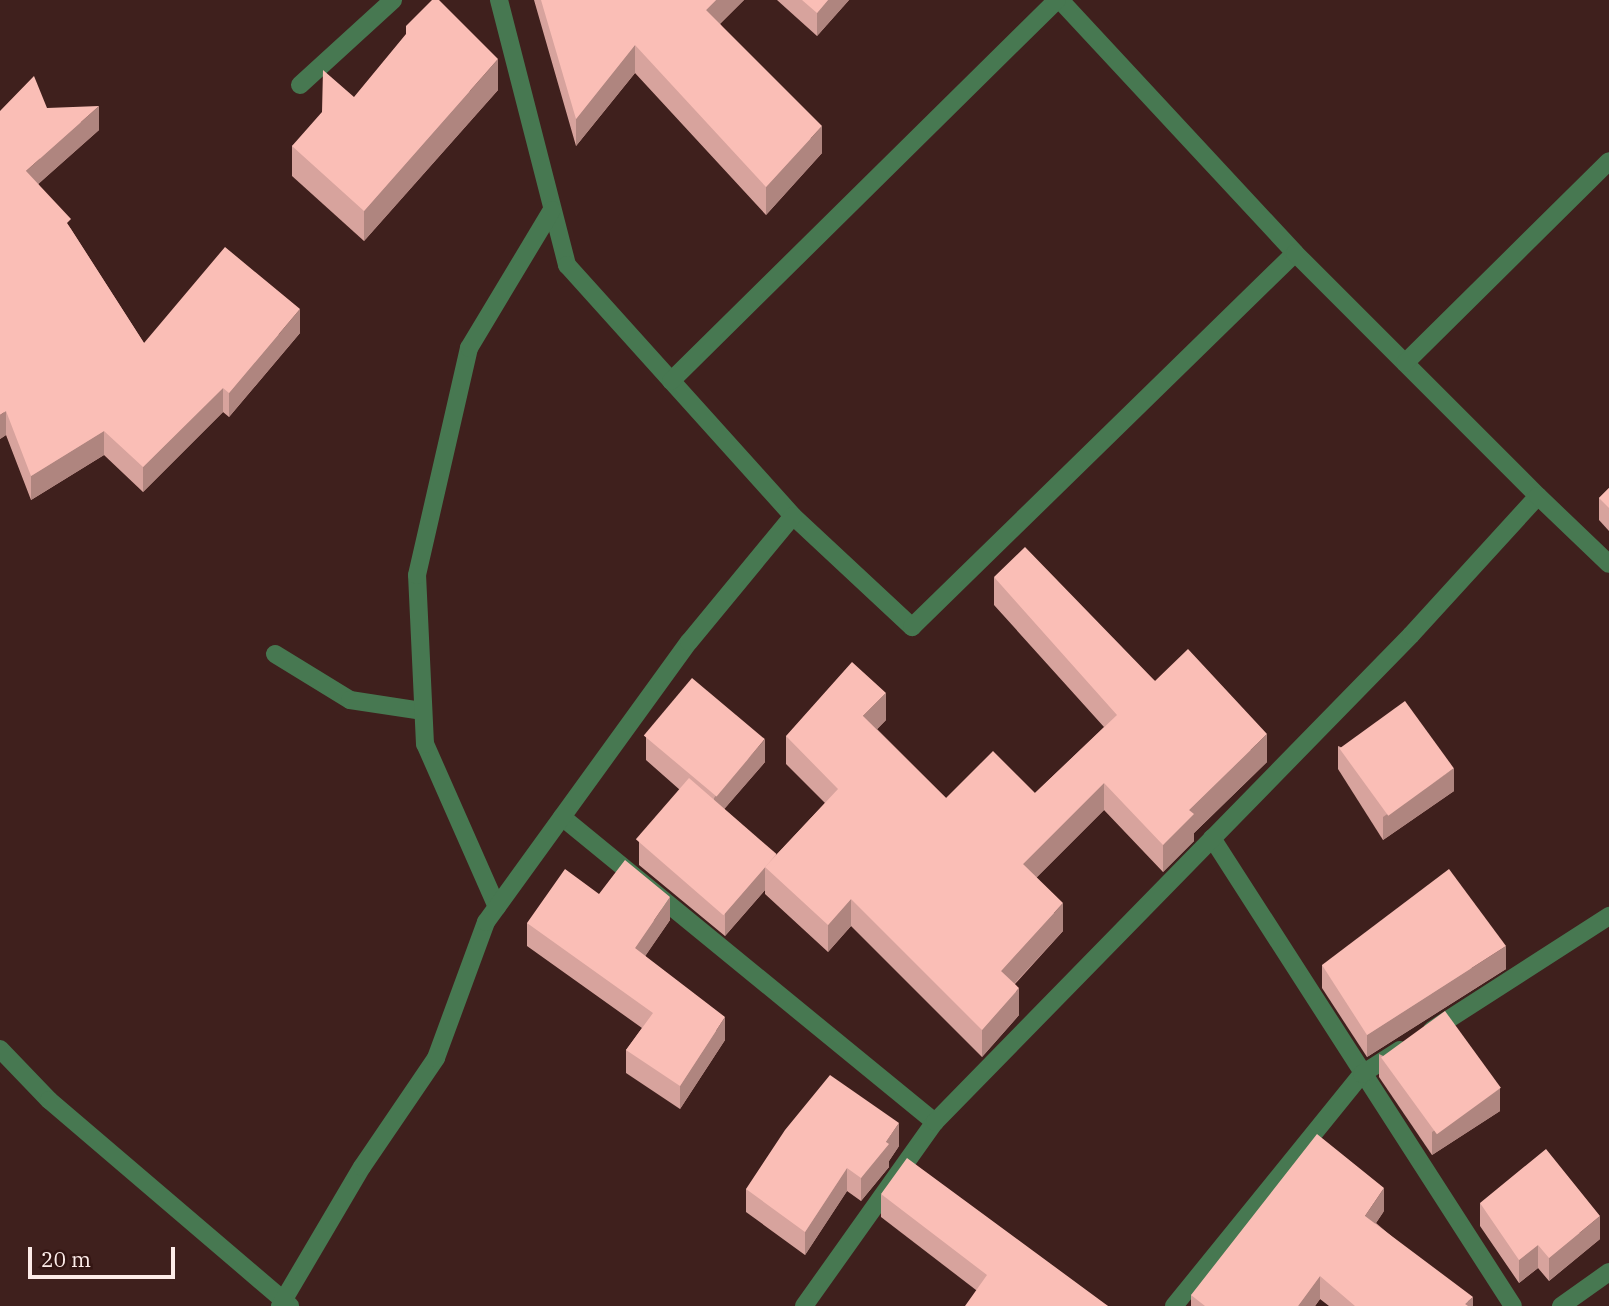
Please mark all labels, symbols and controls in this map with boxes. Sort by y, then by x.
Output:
scale bar [32,1232,178,1276]
text: 20 m [41,1245,91,1273]

